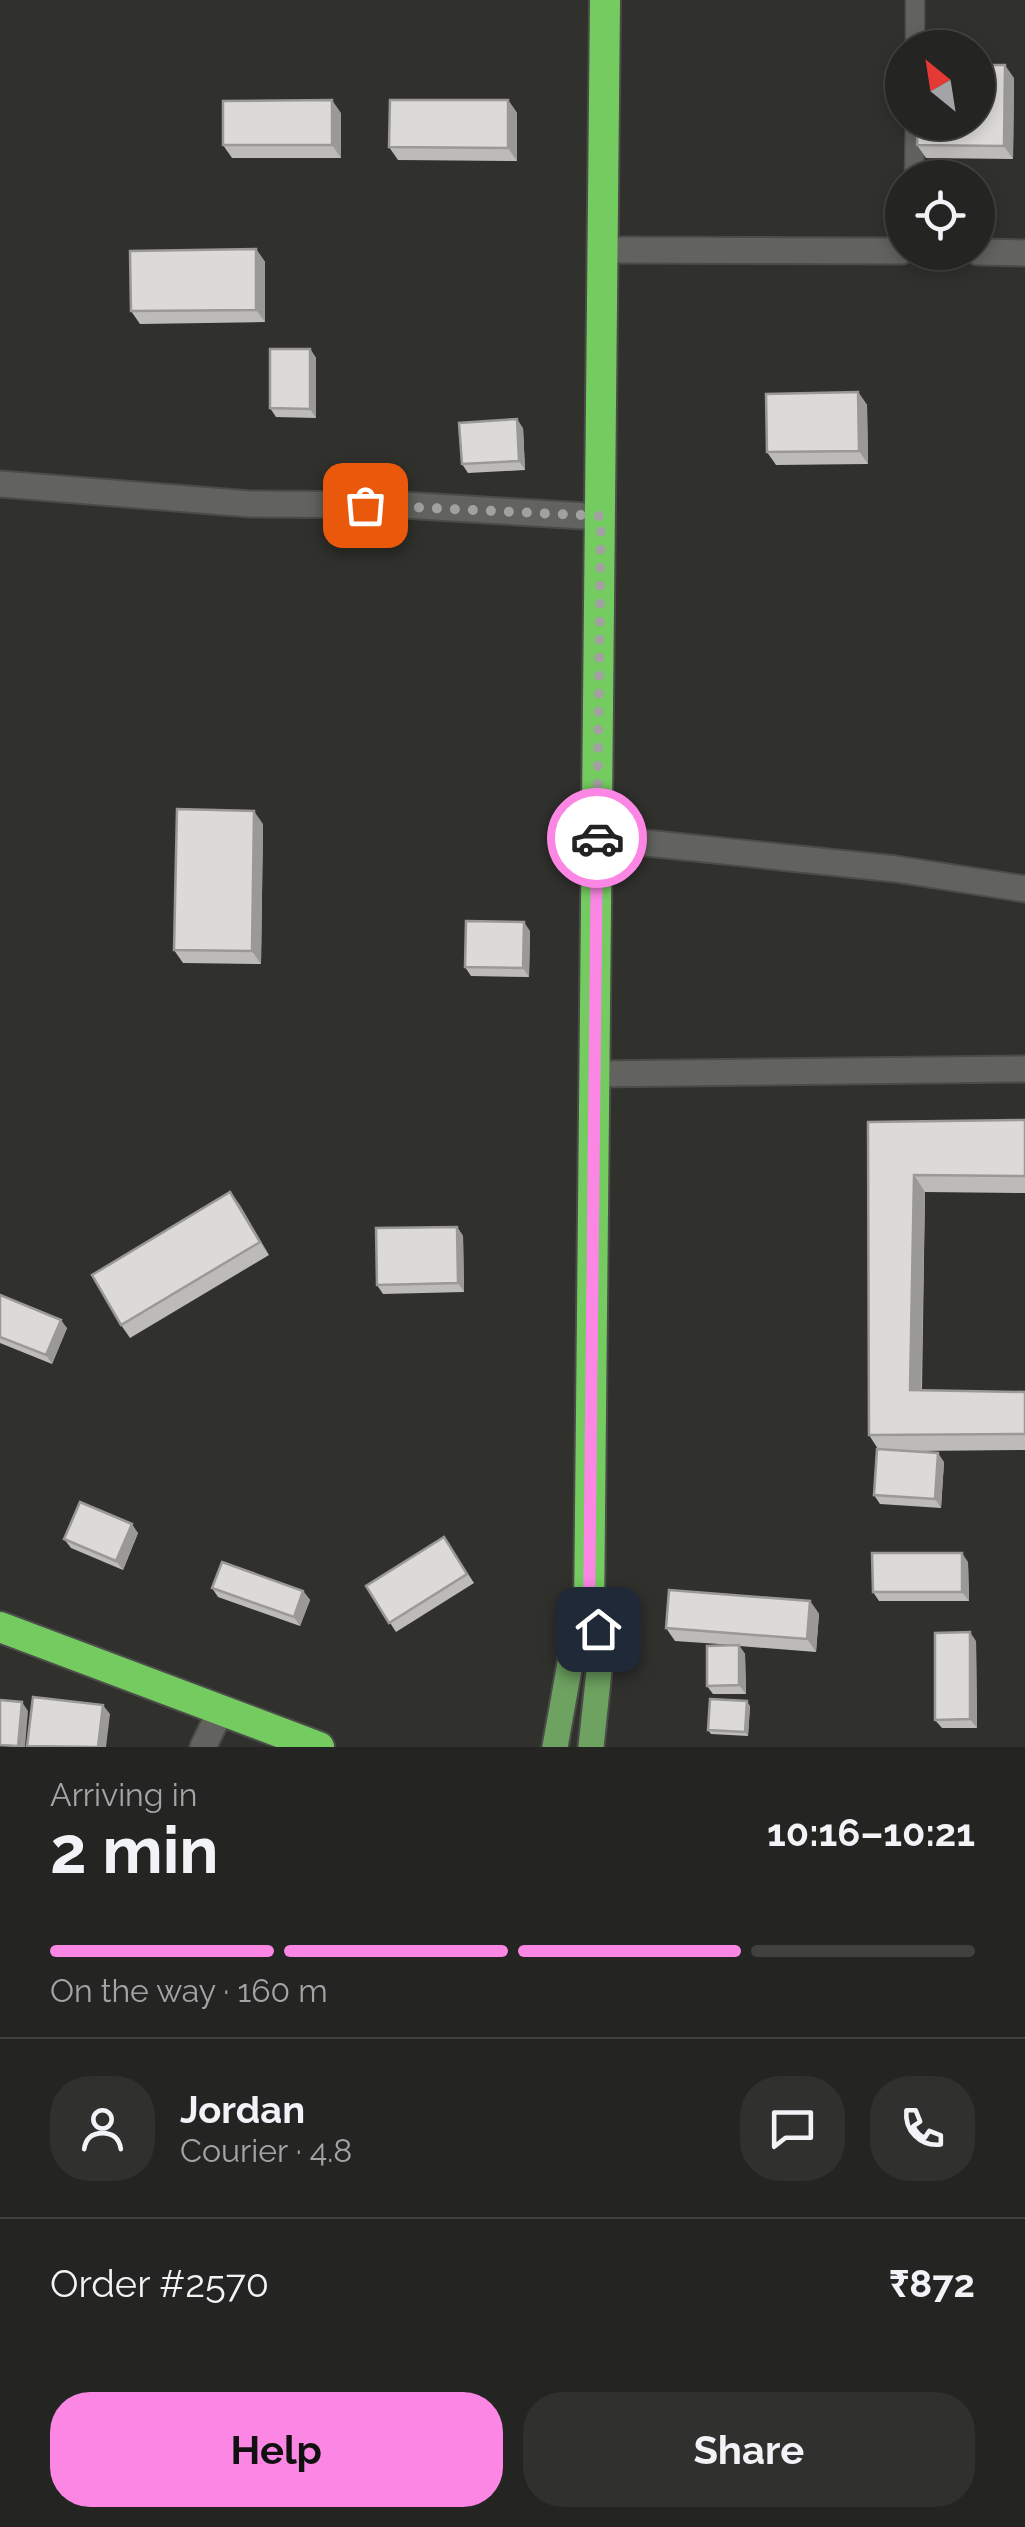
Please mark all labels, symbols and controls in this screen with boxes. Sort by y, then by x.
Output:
north arrow [885,30,995,140]
map controls [885,30,995,270]
button: locate [885,160,995,270]
pin [323,463,408,548]
icon: bag [338,478,393,533]
courier [547,788,647,888]
icon: car [570,811,625,866]
pin [556,1587,641,1672]
icon: home [571,1602,626,1657]
text: Arriving in [50,1776,197,1813]
text: 10:16–10:21 [767,1810,975,1855]
text: 2 min [50,1812,219,1888]
text: On the way · 160 m [50,1972,328,2009]
button: person [50,2076,155,2181]
button: chat [740,2076,845,2181]
button: phone [870,2076,975,2181]
text: Jordan [180,2087,305,2132]
text: Courier · 4.8 [180,2132,352,2169]
text: Order #2570 [50,2261,269,2306]
text: ₹872 [889,2261,975,2306]
button: Help [50,2392,503,2507]
button: Share [523,2392,975,2507]

